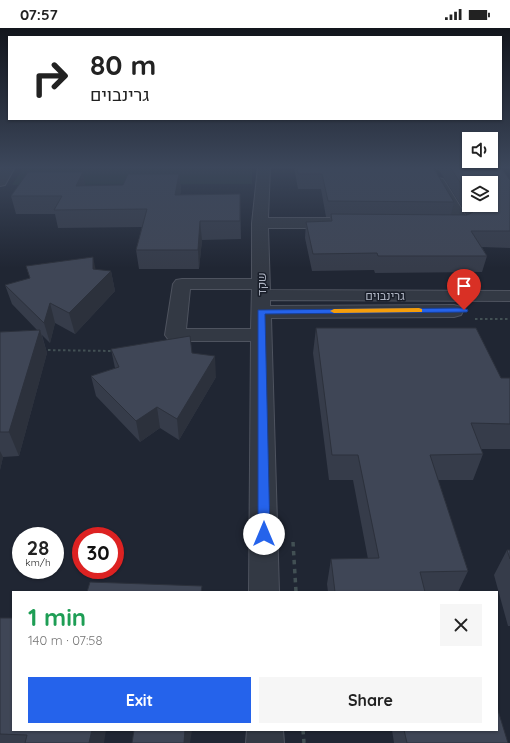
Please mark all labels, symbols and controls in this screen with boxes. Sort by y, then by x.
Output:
text: 07:57 [20,5,58,24]
text: 80 m [90,47,156,82]
icon: right [24,52,76,104]
text: גרינבוים [90,83,149,106]
map controls [462,132,498,212]
button: sound [462,132,498,168]
button: layers [462,176,498,212]
pin [447,269,481,310]
street label: שקד [254,272,269,296]
icon: arrive [453,275,475,297]
street label: גרינבוים [365,288,405,303]
position arrow [243,513,285,555]
speed limit sign: 30 [72,527,124,579]
text: 28 [27,535,49,560]
text: km/h [25,556,51,569]
text: 1 min [28,602,86,632]
button: close [440,604,482,646]
text: 140 m · 07:58 [28,632,102,648]
button: Exit [28,677,251,723]
button: Share [259,677,482,723]

